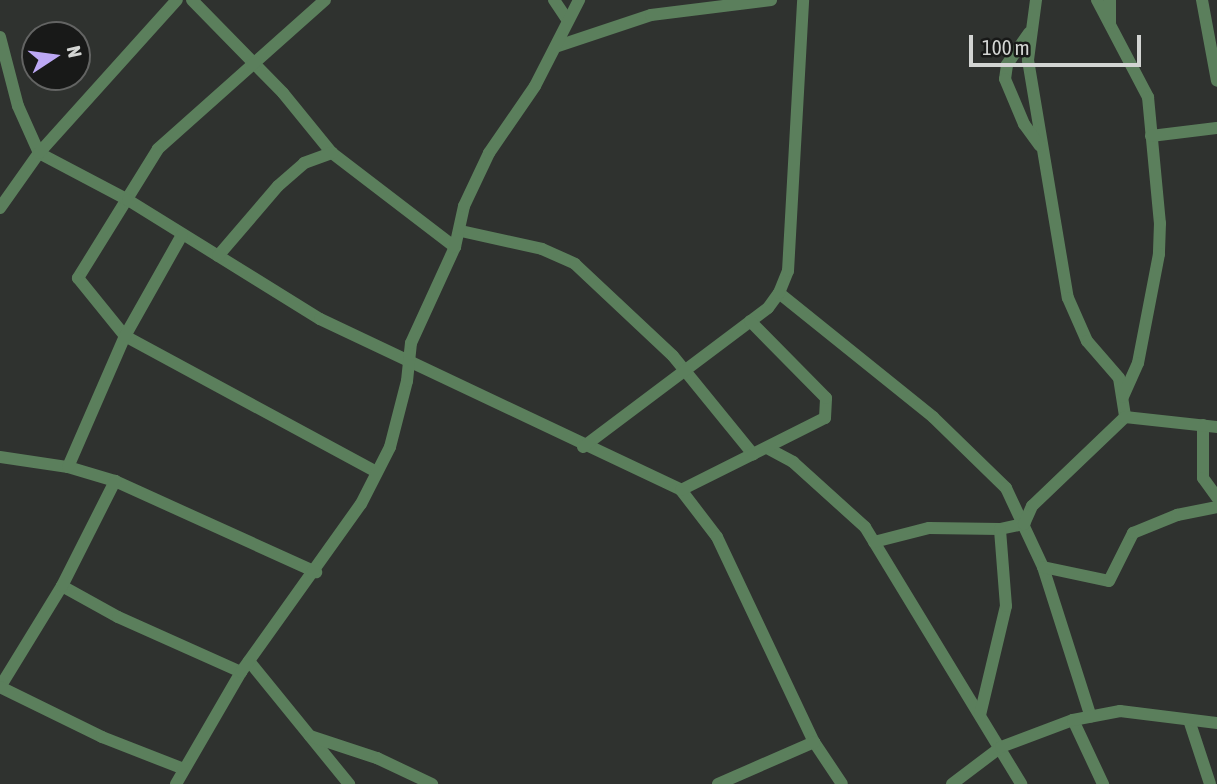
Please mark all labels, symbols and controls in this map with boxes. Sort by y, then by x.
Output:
north arrow [21,21,91,91]
scale bar [972,21,1144,65]
text: 100 m [982,35,1030,59]
text: N [63,44,86,60]

